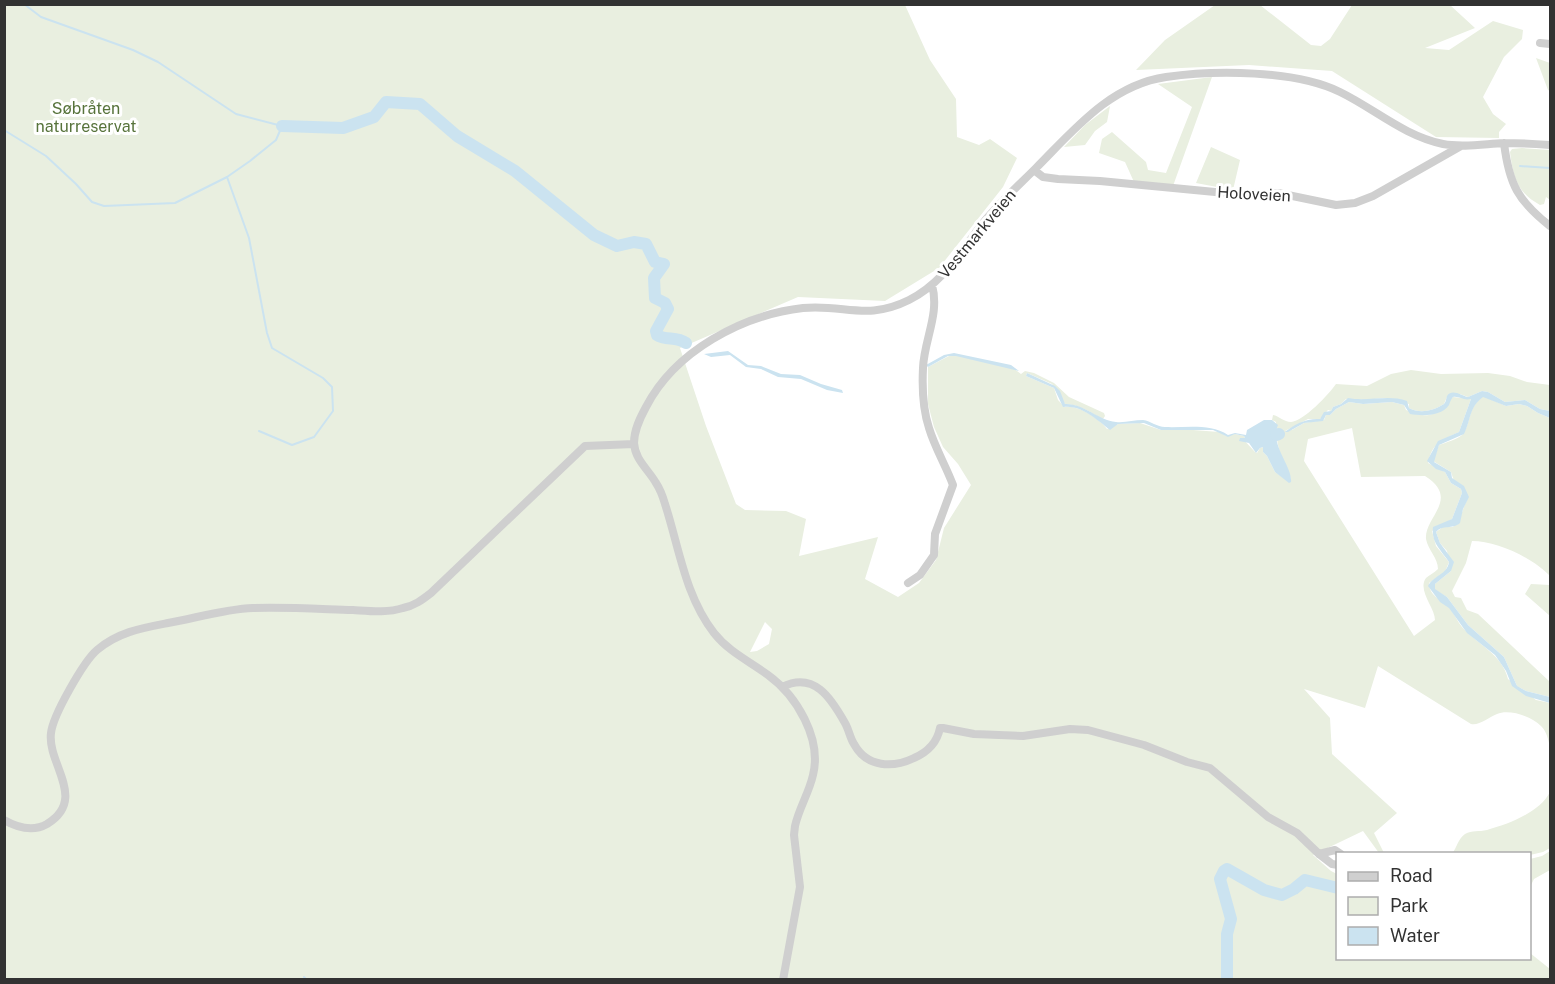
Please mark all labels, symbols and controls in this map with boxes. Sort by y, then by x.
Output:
park label: Søbråten naturreservat [36,99,136,136]
street label: Holoveien [1217,183,1291,205]
street label: Vestmarkveien [934,186,1020,282]
legend [1336,852,1531,960]
text: Road [1390,865,1433,886]
text: Park [1390,895,1428,916]
text: Water [1390,925,1440,946]

